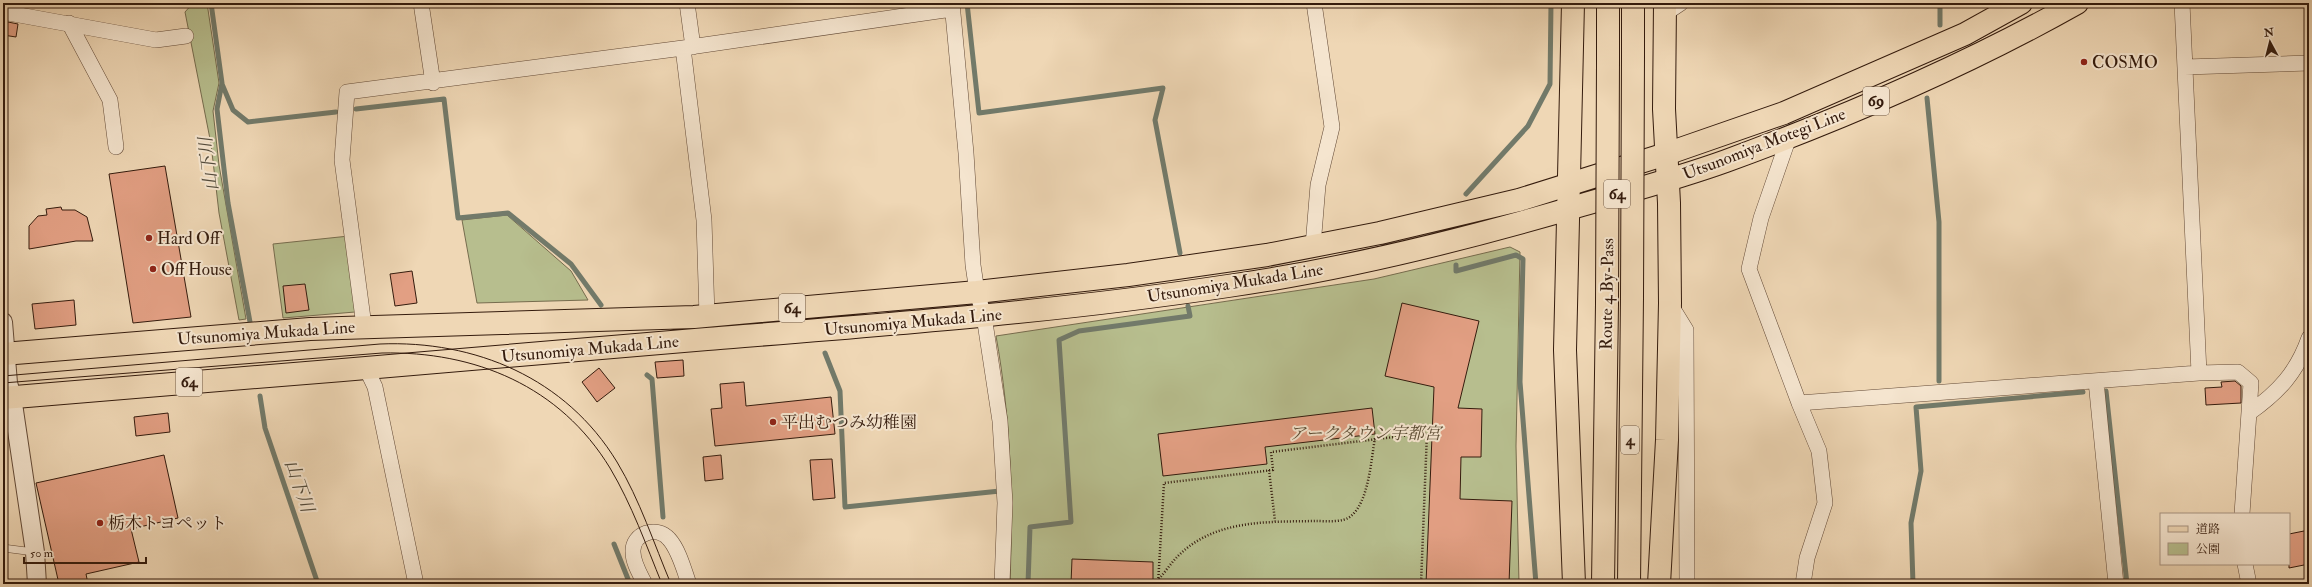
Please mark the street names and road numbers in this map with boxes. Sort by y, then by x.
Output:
road number: 69 [1863,87,1889,115]
street label: Utsunomiya Motegi Line [1680,103,1849,186]
road number: 64 [1604,180,1630,208]
street label: Route 4 By-Pass [1596,238,1619,350]
street label: Utsunomiya Mukada Line [1145,259,1325,308]
road number: 64 [779,294,805,322]
street label: Utsunomiya Mukada Line [823,304,1003,341]
street label: Utsunomiya Mukada Line [176,316,356,351]
street label: Utsunomiya Mukada Line [500,331,680,368]
road number: 64 [176,368,202,396]
road number: 4 [1621,426,1639,454]

